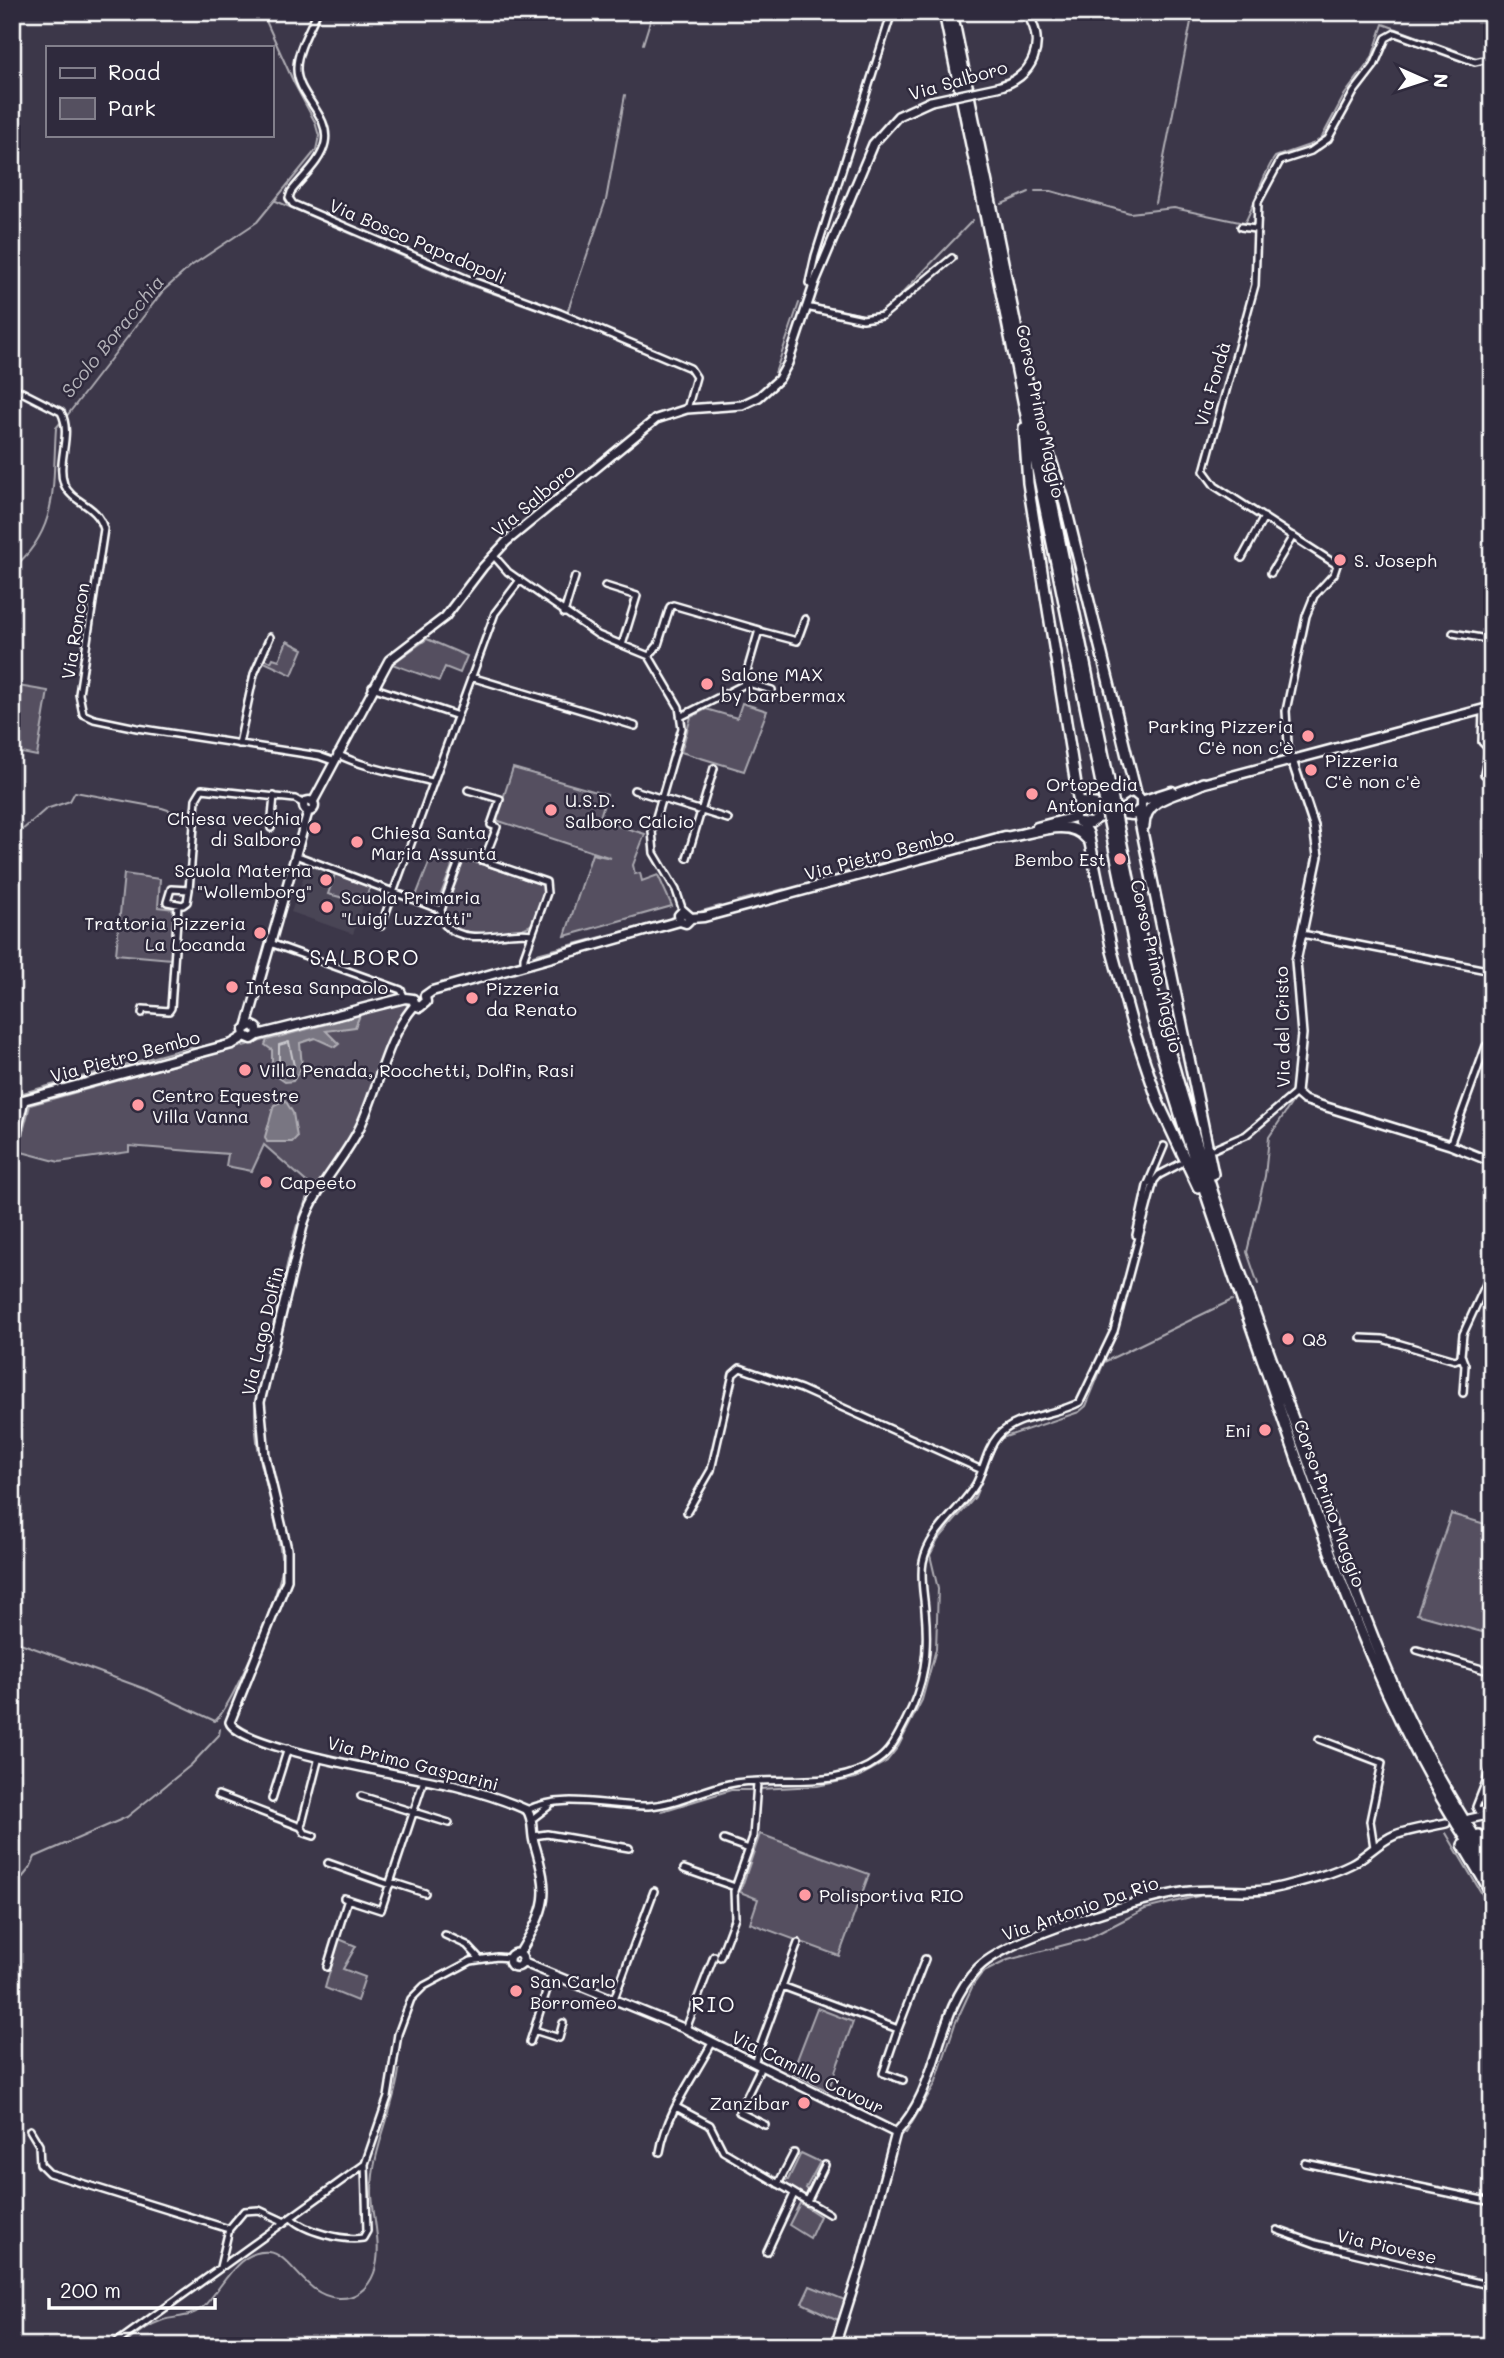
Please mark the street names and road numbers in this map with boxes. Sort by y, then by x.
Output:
street label: Via Salboro [906,54,1011,106]
street label: Via Bosco Papadopoli [326,193,510,289]
street label: Corso Primo Maggio [1011,322,1071,500]
street label: Via Fondà [1188,339,1236,429]
street label: Via Salboro [486,458,580,542]
street label: Via Roncon [56,581,94,681]
street label: Via Pietro Bembo [802,822,957,886]
street label: Corso Primo Maggio [1125,877,1189,1055]
street label: Via del Cristo [1269,966,1295,1088]
street label: Via Pietro Bembo [48,1024,203,1088]
street label: Via Lago Dolfin [235,1264,289,1398]
street label: Corso Primo Maggio [1289,1416,1372,1590]
street label: Via Primo Gasparini [325,1730,501,1796]
street label: Via Antonio Da Rio [999,1870,1162,1946]
street label: Via Camillo Cavour [728,2025,888,2119]
street label: Via Piovese [1335,2223,1439,2269]

